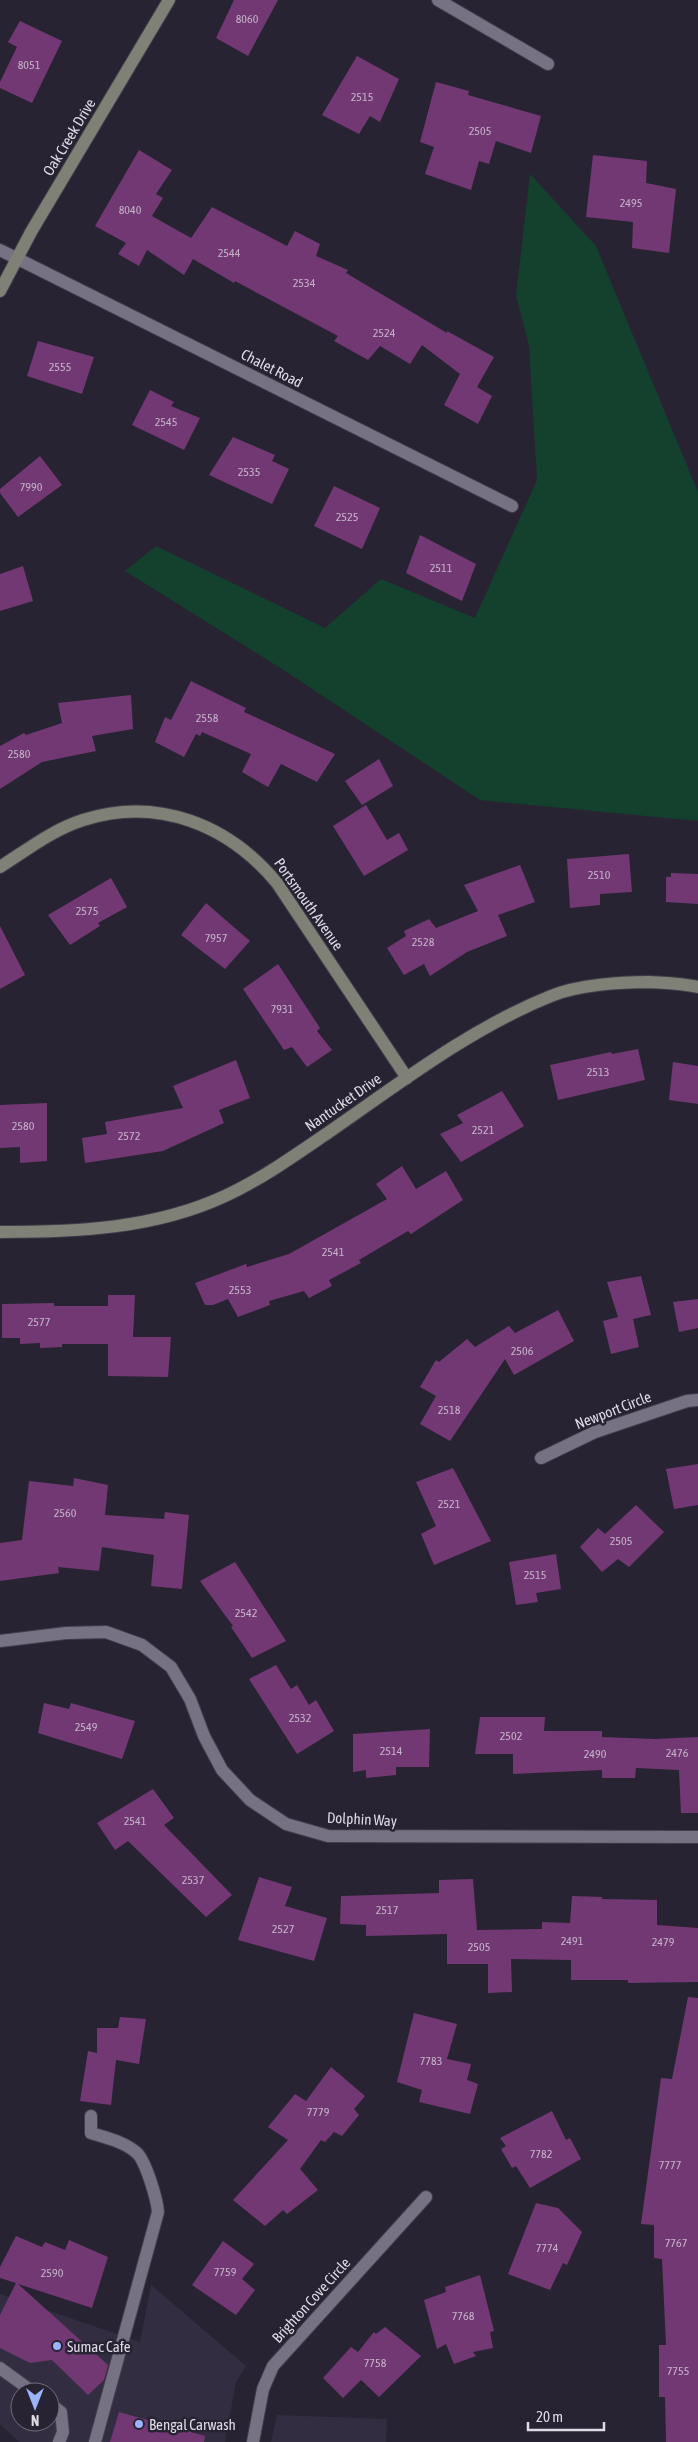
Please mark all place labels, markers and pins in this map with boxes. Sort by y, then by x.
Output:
place label: Sumac Cafe [67,2338,131,2355]
marker: Sumac Cafe [51,2340,63,2352]
place label: Bengal Carwash [149,2416,236,2433]
marker: Bengal Carwash [133,2418,145,2430]

